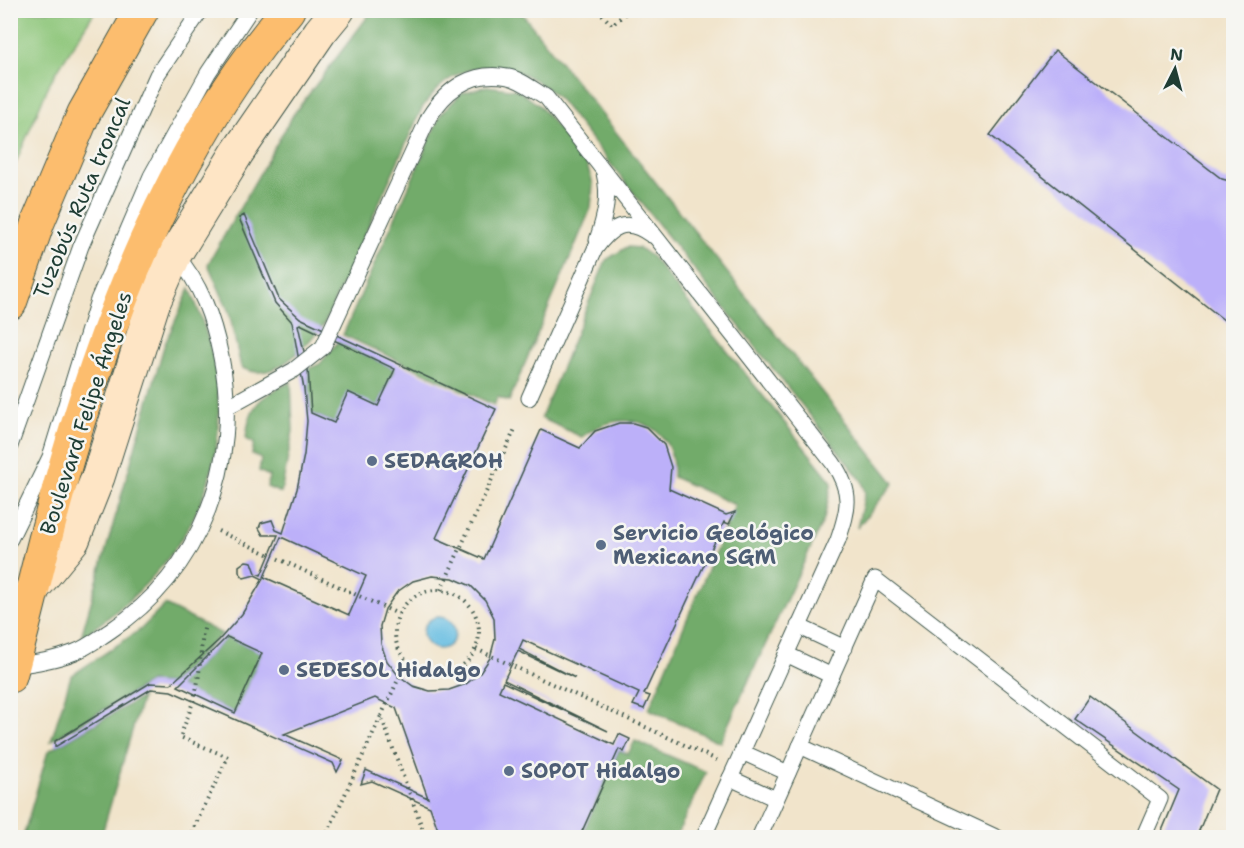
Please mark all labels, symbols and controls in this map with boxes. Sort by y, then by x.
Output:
north arrow [1145,39,1205,99]
text: N [1169,43,1184,66]
street label: Tuzobús Ruta troncal [27,92,137,303]
street label: Boulevard Felipe Ángeles [32,288,139,538]
place label: SEDAGROH [384,447,503,475]
marker: SEDAGROH [365,454,379,468]
place label: Servicio Geológico Mexicano SGM [613,519,814,571]
marker: Servicio Geológico Mexicano SGM [594,538,608,552]
place label: SEDESOL Hidalgo [296,656,481,684]
marker: SEDESOL Hidalgo [277,663,291,677]
place label: SOPOT Hidalgo [521,757,680,785]
marker: SOPOT Hidalgo [502,764,516,778]

